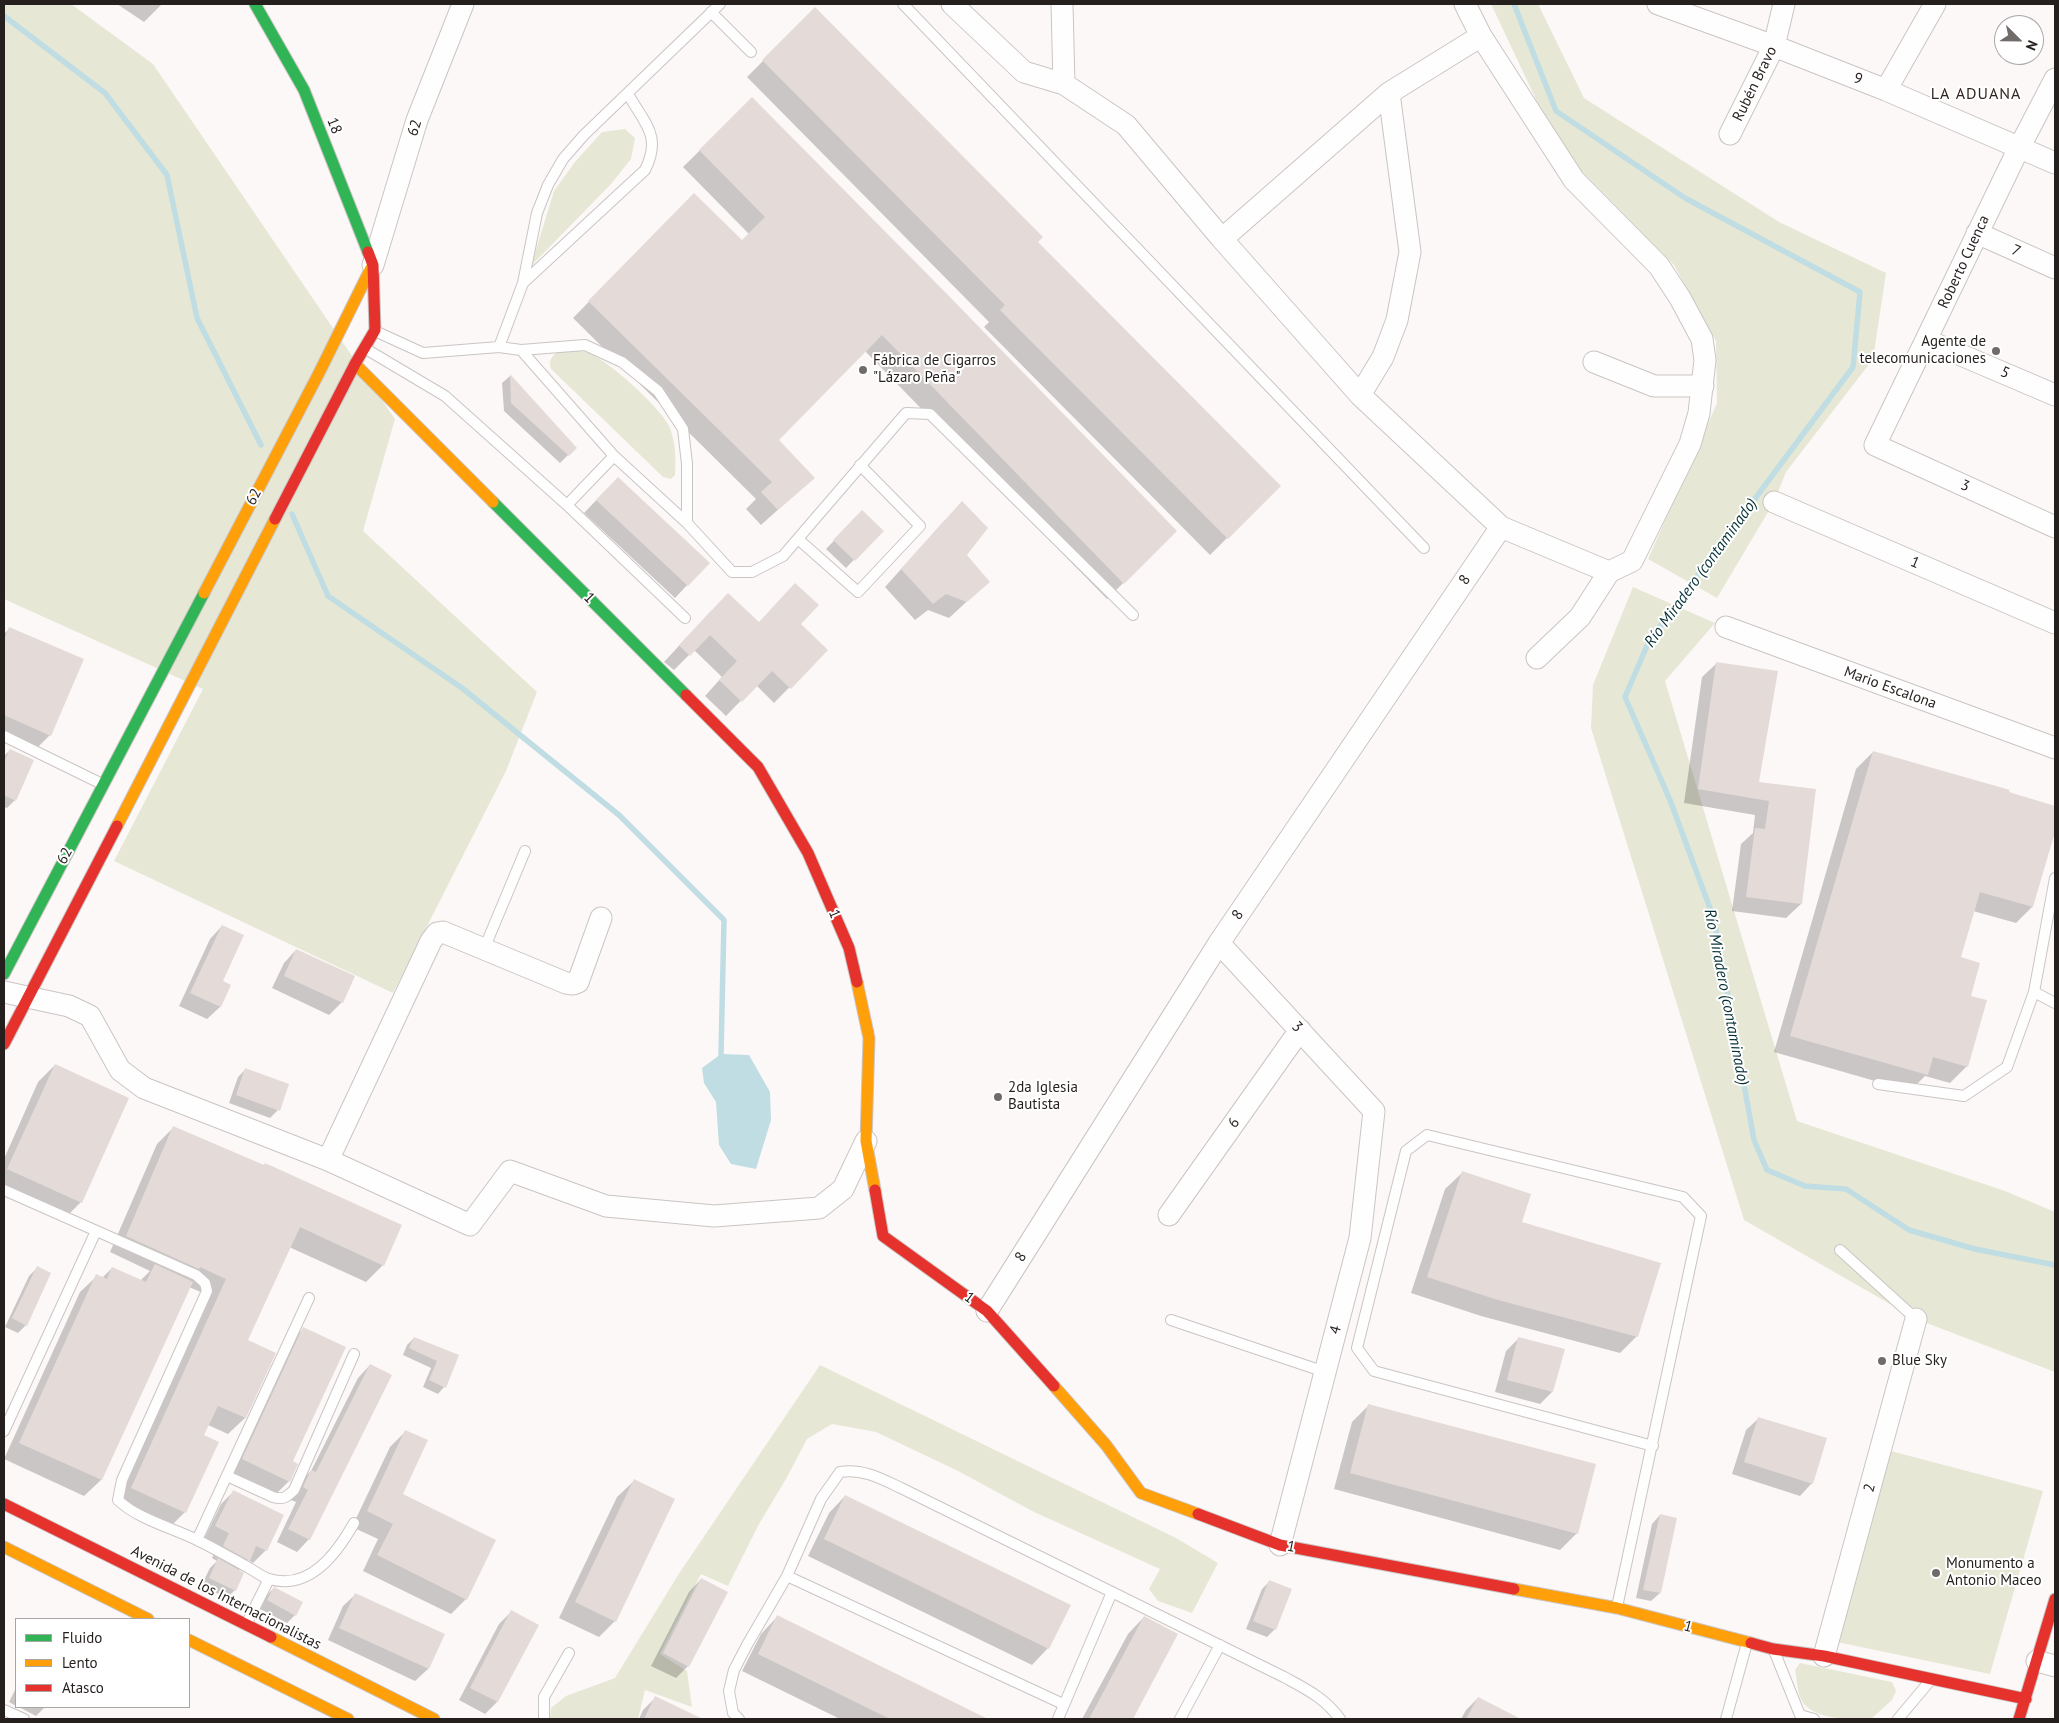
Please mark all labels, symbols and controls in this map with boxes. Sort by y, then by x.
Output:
north arrow [1994,15,2044,65]
text: N [2022,38,2042,53]
street label: Rubén Bravo [1729,44,1781,124]
street label: 9 [1851,69,1865,89]
district label: LA ADUANA [1930,84,2022,104]
street label: 18 [323,115,345,137]
street label: 62 [404,117,426,139]
street label: Roberto Cuenca [1935,212,1993,312]
street label: 7 [2009,241,2023,261]
place label: Agente de telecomunicaciones [1860,333,1986,368]
marker: Agente de telecomunicaciones [1990,345,2002,357]
place label: Fábrica de Cigarros "Lázaro Peña" [873,352,996,387]
street label: 5 [1998,363,2012,383]
marker: Fábrica de Cigarros "Lázaro Peña" [857,364,869,376]
street label: 3 [1958,476,1972,496]
street label: 62 [242,486,266,508]
water label: Río Miradero (contaminado) [1641,495,1761,651]
street label: 1 [1908,553,1922,573]
street label: 8 [1455,572,1475,588]
street label: 1 [580,589,598,607]
street label: Mario Escalona [1841,663,1939,713]
street label: 62 [53,845,77,867]
street label: 1 [824,907,844,921]
street label: 8 [1228,907,1248,923]
water label: Río Miradero (contaminado) [1699,907,1753,1087]
street label: 3 [1288,1018,1306,1036]
place label: 2da Iglesia Bautista [1008,1079,1078,1114]
marker: 2da Iglesia Bautista [992,1091,1004,1103]
street label: 6 [1224,1114,1244,1132]
street label: 8 [1011,1249,1031,1265]
street label: 1 [960,1288,978,1308]
street label: 4 [1326,1324,1346,1336]
place label: Blue Sky [1892,1352,1947,1370]
marker: Blue Sky [1876,1355,1888,1367]
street label: 2 [1860,1482,1880,1494]
street label: 1 [1285,1537,1297,1557]
street label: Avenida de los Internacionalistas [128,1542,324,1654]
place label: Monumento a Antonio Maceo [1946,1555,2041,1590]
marker: Monumento a Antonio Maceo [1930,1567,1942,1579]
street label: 1 [1682,1617,1694,1637]
legend [15,1618,190,1708]
text: Fluido [62,1628,102,1647]
text: Lento [62,1653,98,1672]
text: Atasco [62,1678,104,1697]

